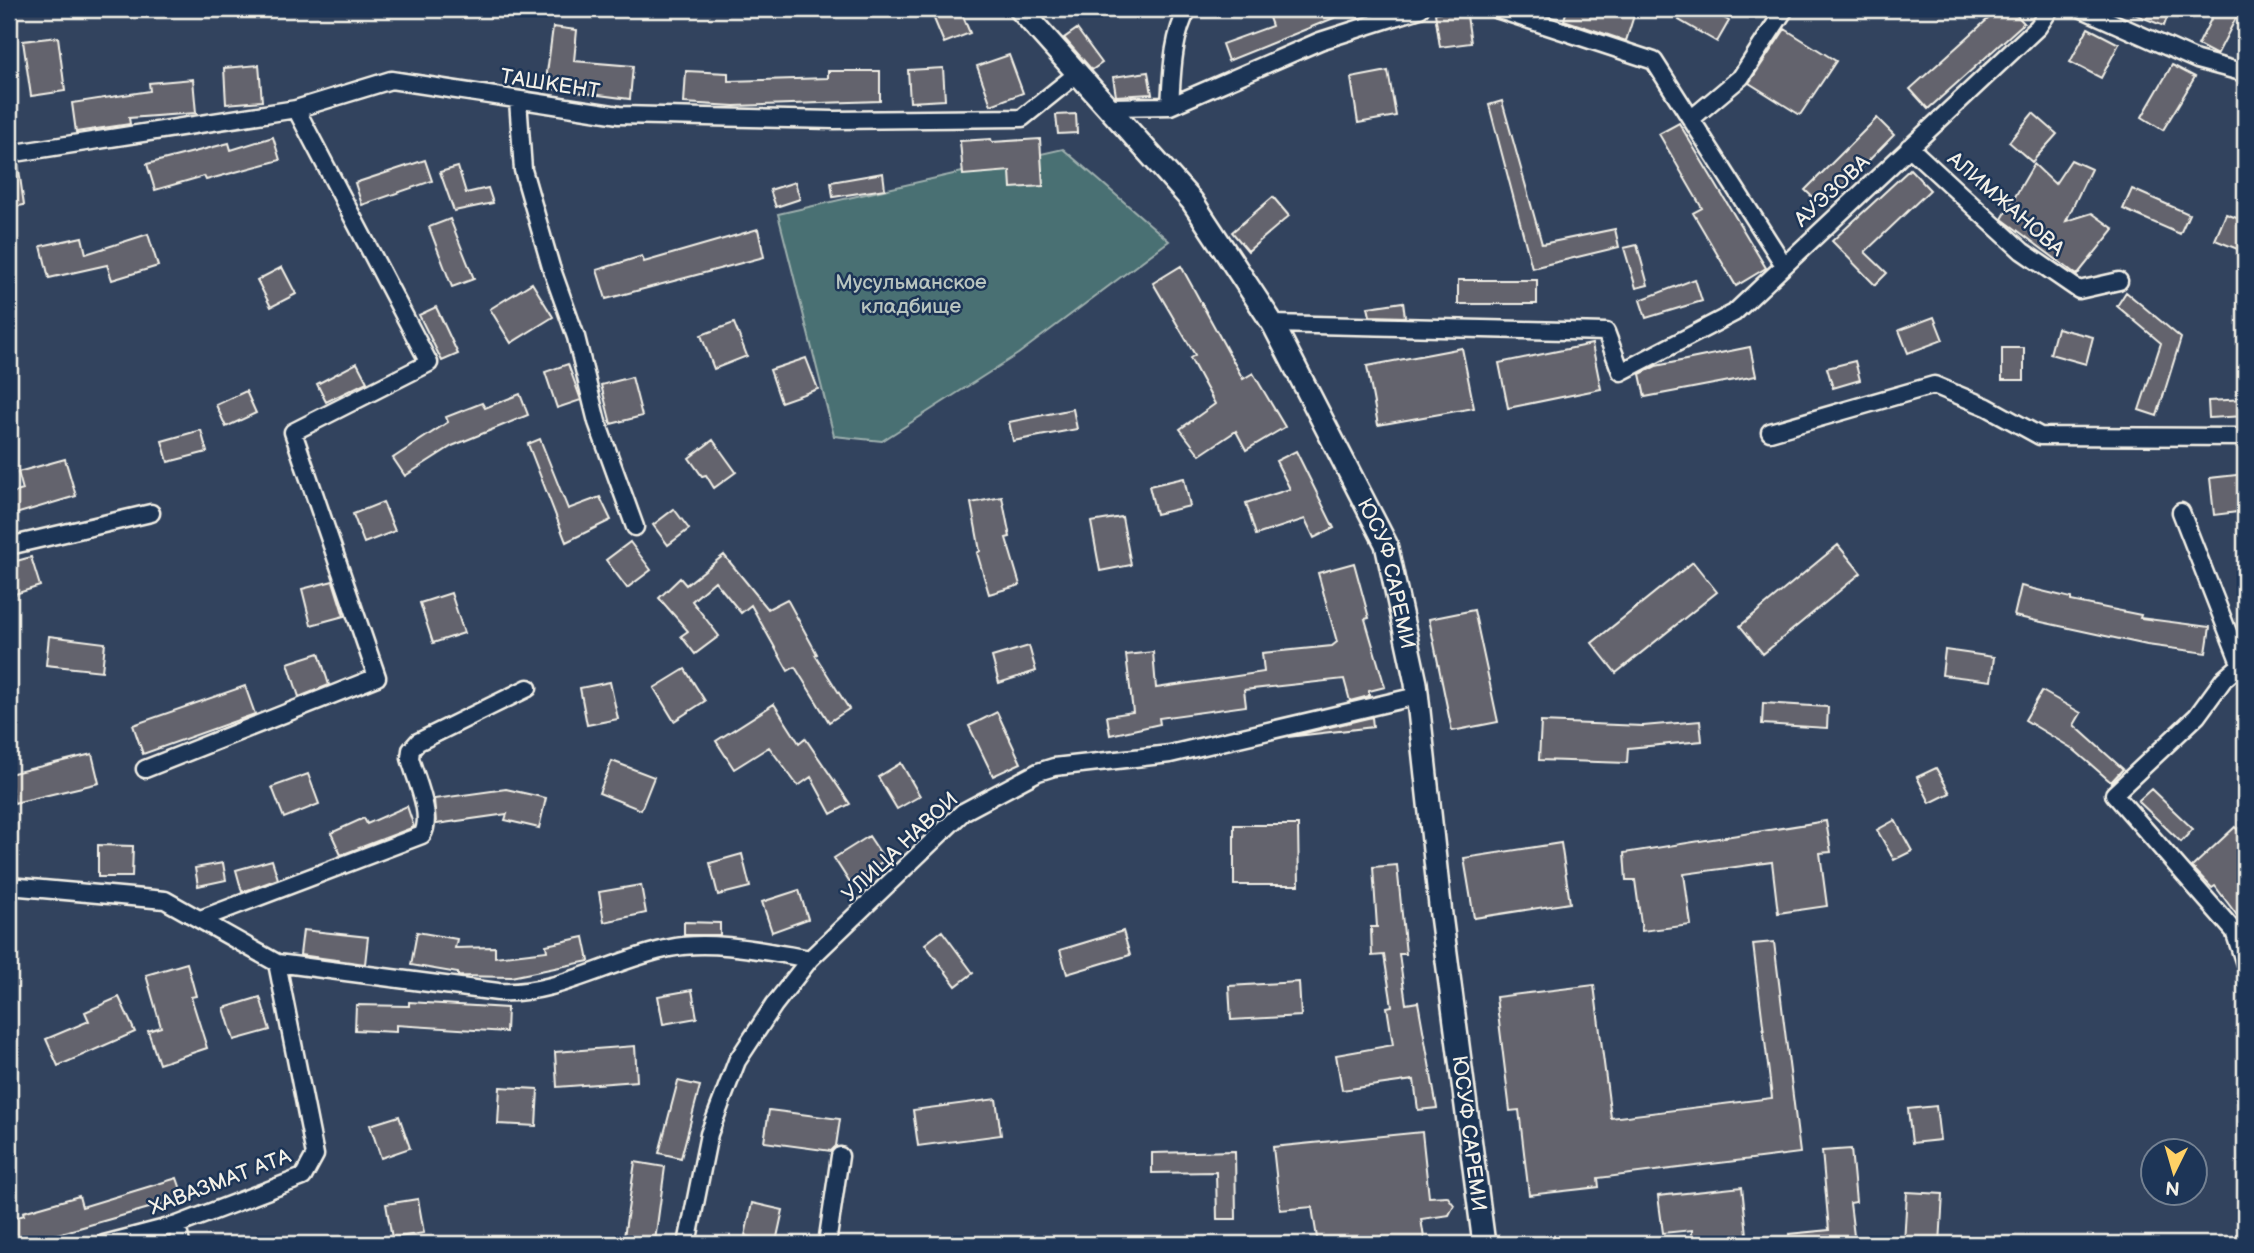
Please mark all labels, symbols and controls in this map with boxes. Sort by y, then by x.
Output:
street label: ТАШКЕНТ [499,64,602,104]
street label: АЛИМЖАНОВА [1942,146,2070,262]
street label: АУЭЗОВА [1788,150,1875,233]
park label: Мусульманское кладбище [835,270,987,319]
street label: ЮСУФ САРЕМИ [1352,494,1421,651]
street label: УЛИЦА НАВОИ [837,787,963,907]
street label: ЮСУФ САРЕМИ [1447,1054,1492,1213]
north arrow [2138,1138,2208,1208]
street label: ХАВАЗМАТ АТА [146,1143,295,1220]
text: N [2165,1175,2181,1200]

